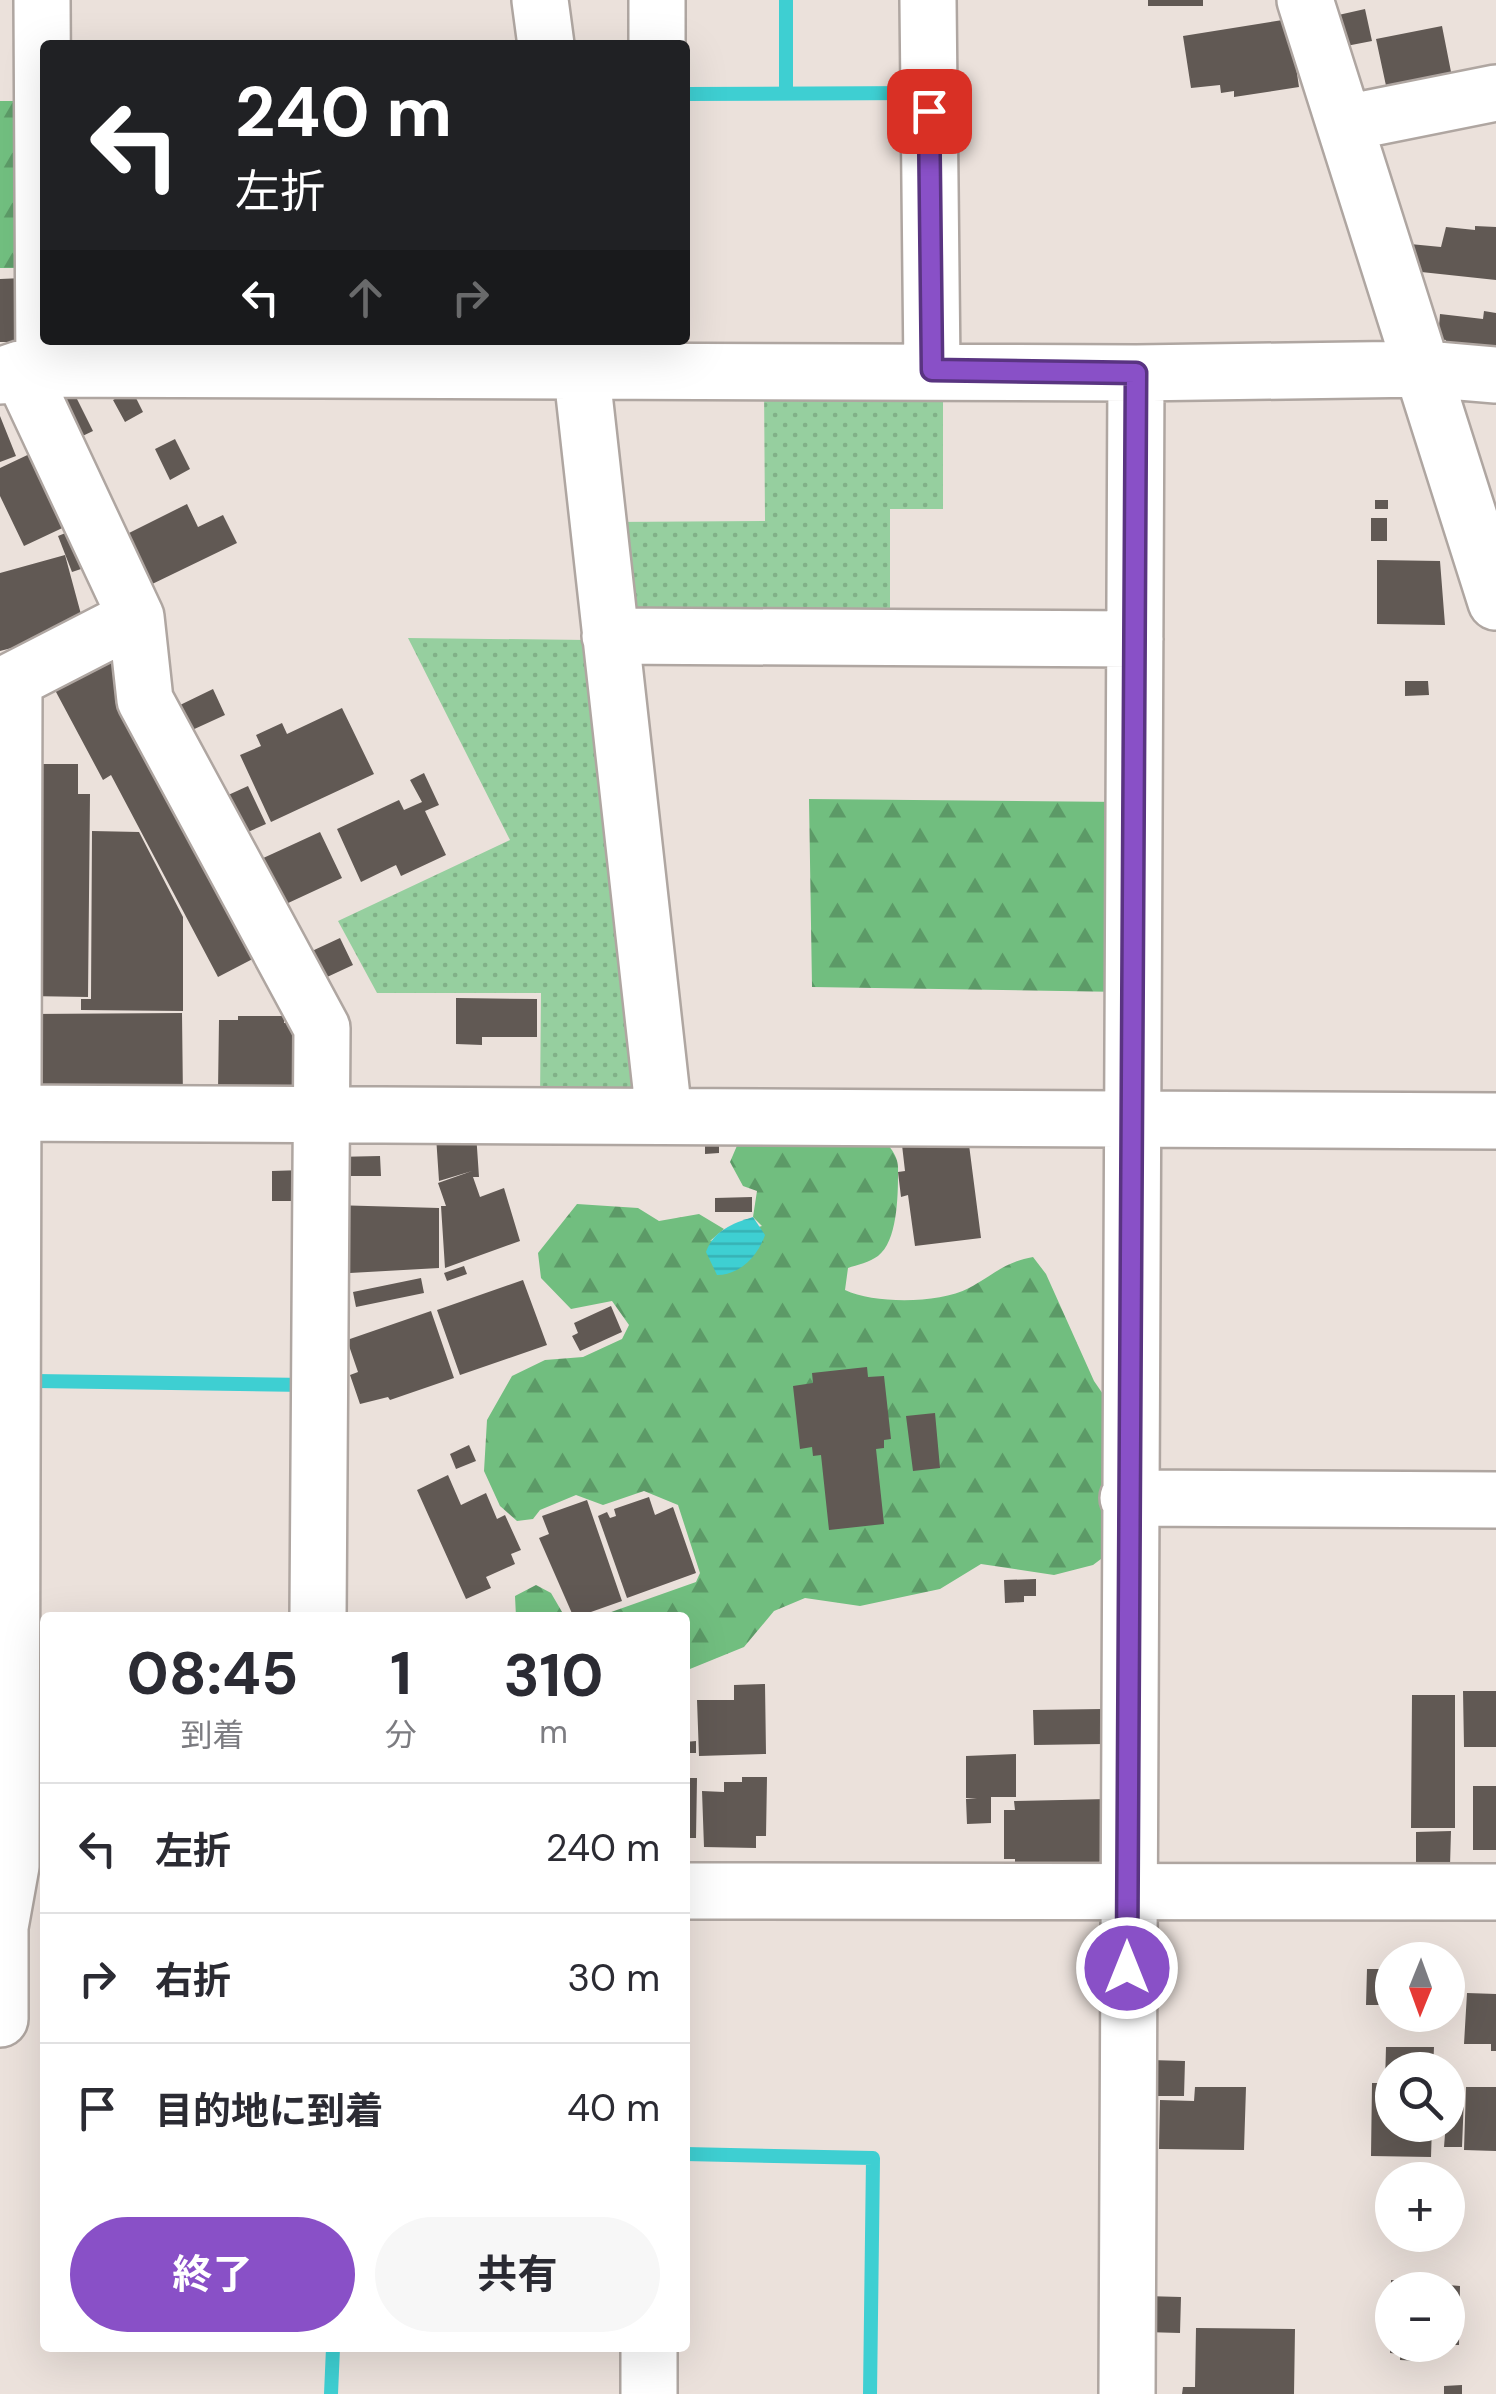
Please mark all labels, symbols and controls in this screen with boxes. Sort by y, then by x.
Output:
text: 240 m [235,67,452,158]
pin [887,69,972,154]
icon: left [70,80,200,210]
icon: arrive [902,84,957,139]
text: 左折 [235,162,325,221]
icon: left [233,270,288,325]
icon: ahead [338,270,393,325]
icon: right [443,270,498,325]
text: 08:45 [127,1634,298,1713]
text: 1 [390,1634,412,1713]
text: 310 [504,1636,603,1715]
text: m [539,1711,568,1753]
text: 到着 [180,1714,244,1756]
text: 分 [385,1714,417,1756]
icon: left [70,1821,125,1876]
text: 240 m [546,1823,660,1873]
text: 左折 [155,1826,231,1876]
position arrow [1075,1916,1179,2020]
north arrow [1375,1942,1465,2032]
map controls [1375,1942,1465,2362]
icon: right [70,1951,125,2006]
text: 30 m [568,1953,660,2003]
text: 右折 [155,1956,231,2006]
button: search [1375,2052,1465,2142]
icon: arrive [70,2081,125,2136]
text: 40 m [567,2083,660,2133]
text: 目的地に到着 [155,2086,383,2136]
button: + [1375,2162,1465,2252]
button: 終了 [70,2217,355,2332]
button: 共有 [375,2217,660,2332]
button: − [1375,2272,1465,2362]

